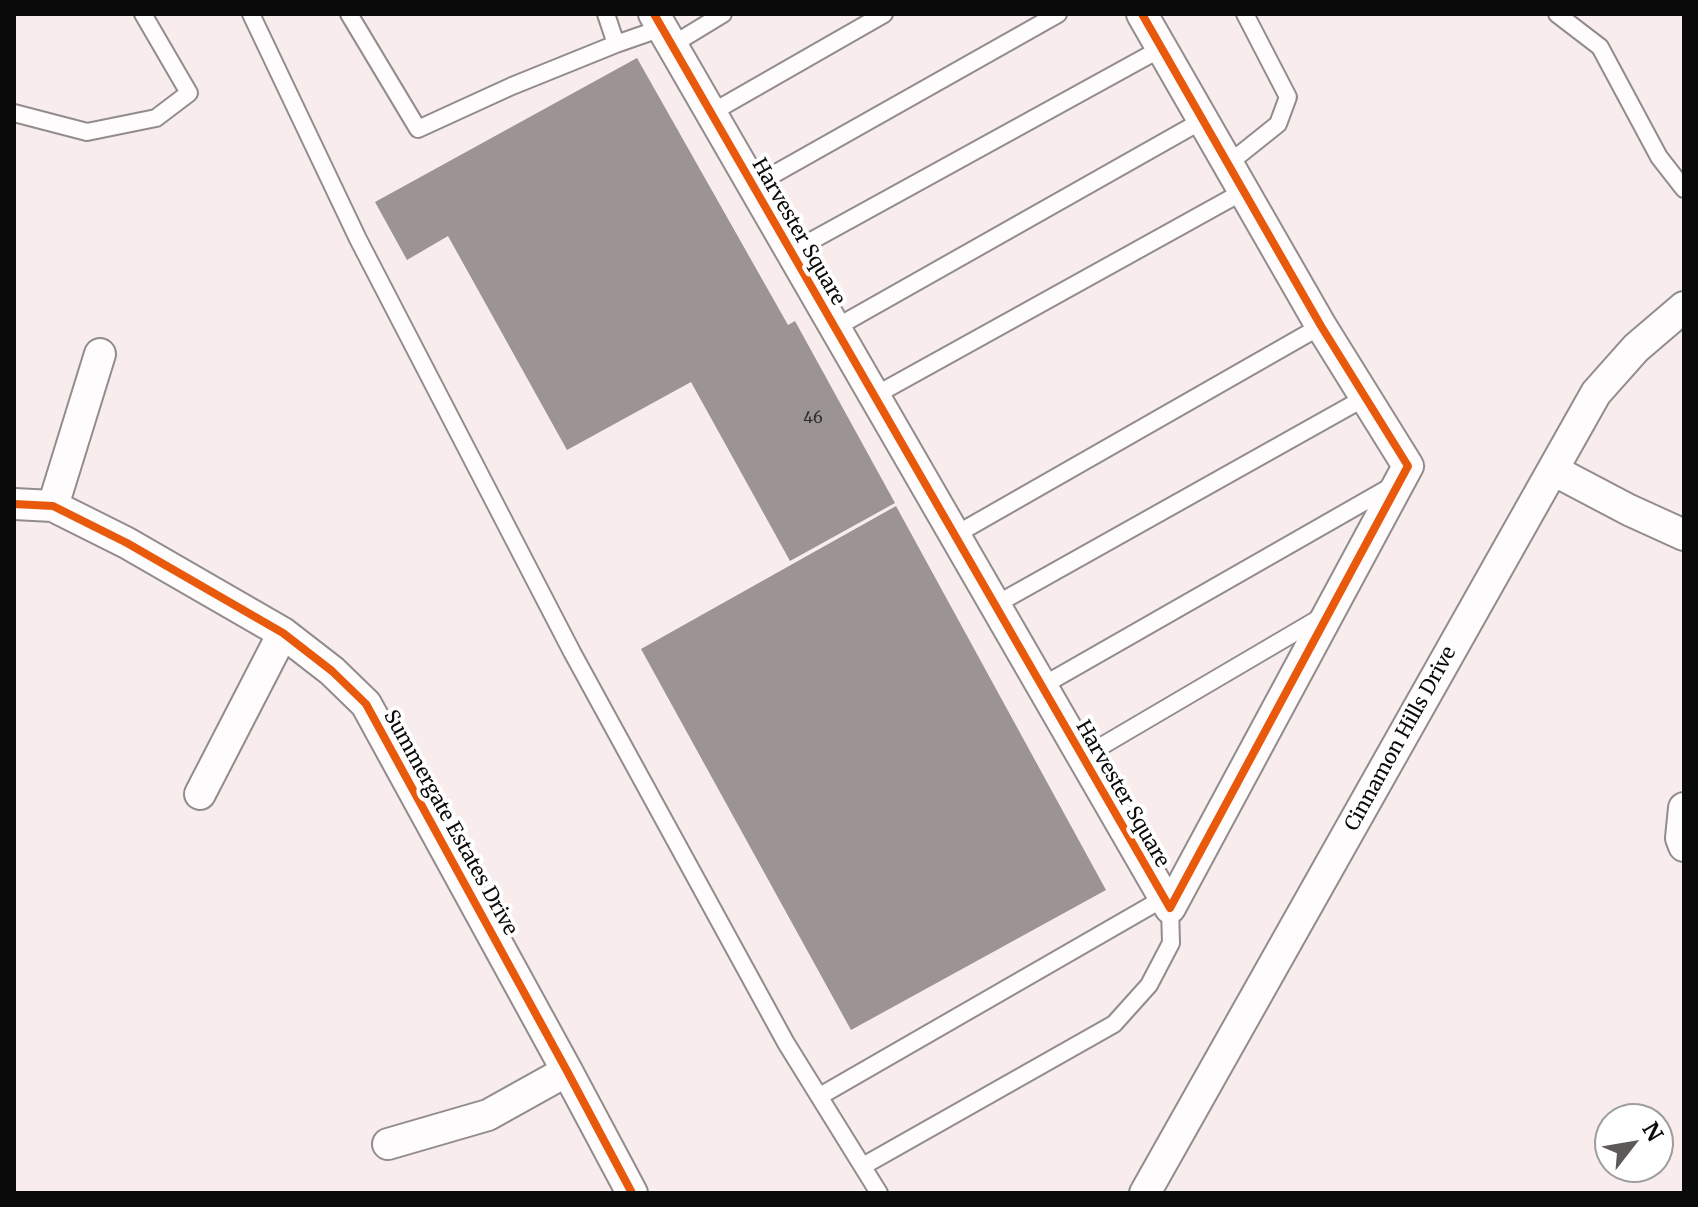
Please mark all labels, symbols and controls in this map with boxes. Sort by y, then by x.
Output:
street label: Harvester Square [746,154,850,310]
house number: 46 [803,408,823,428]
street label: Cinnamon Hills Drive [1340,643,1462,835]
street label: Summergate Estates Drive [378,706,522,940]
street label: Harvester Square [1070,716,1174,872]
north arrow [1594,1103,1674,1183]
text: N [1636,1117,1669,1146]

